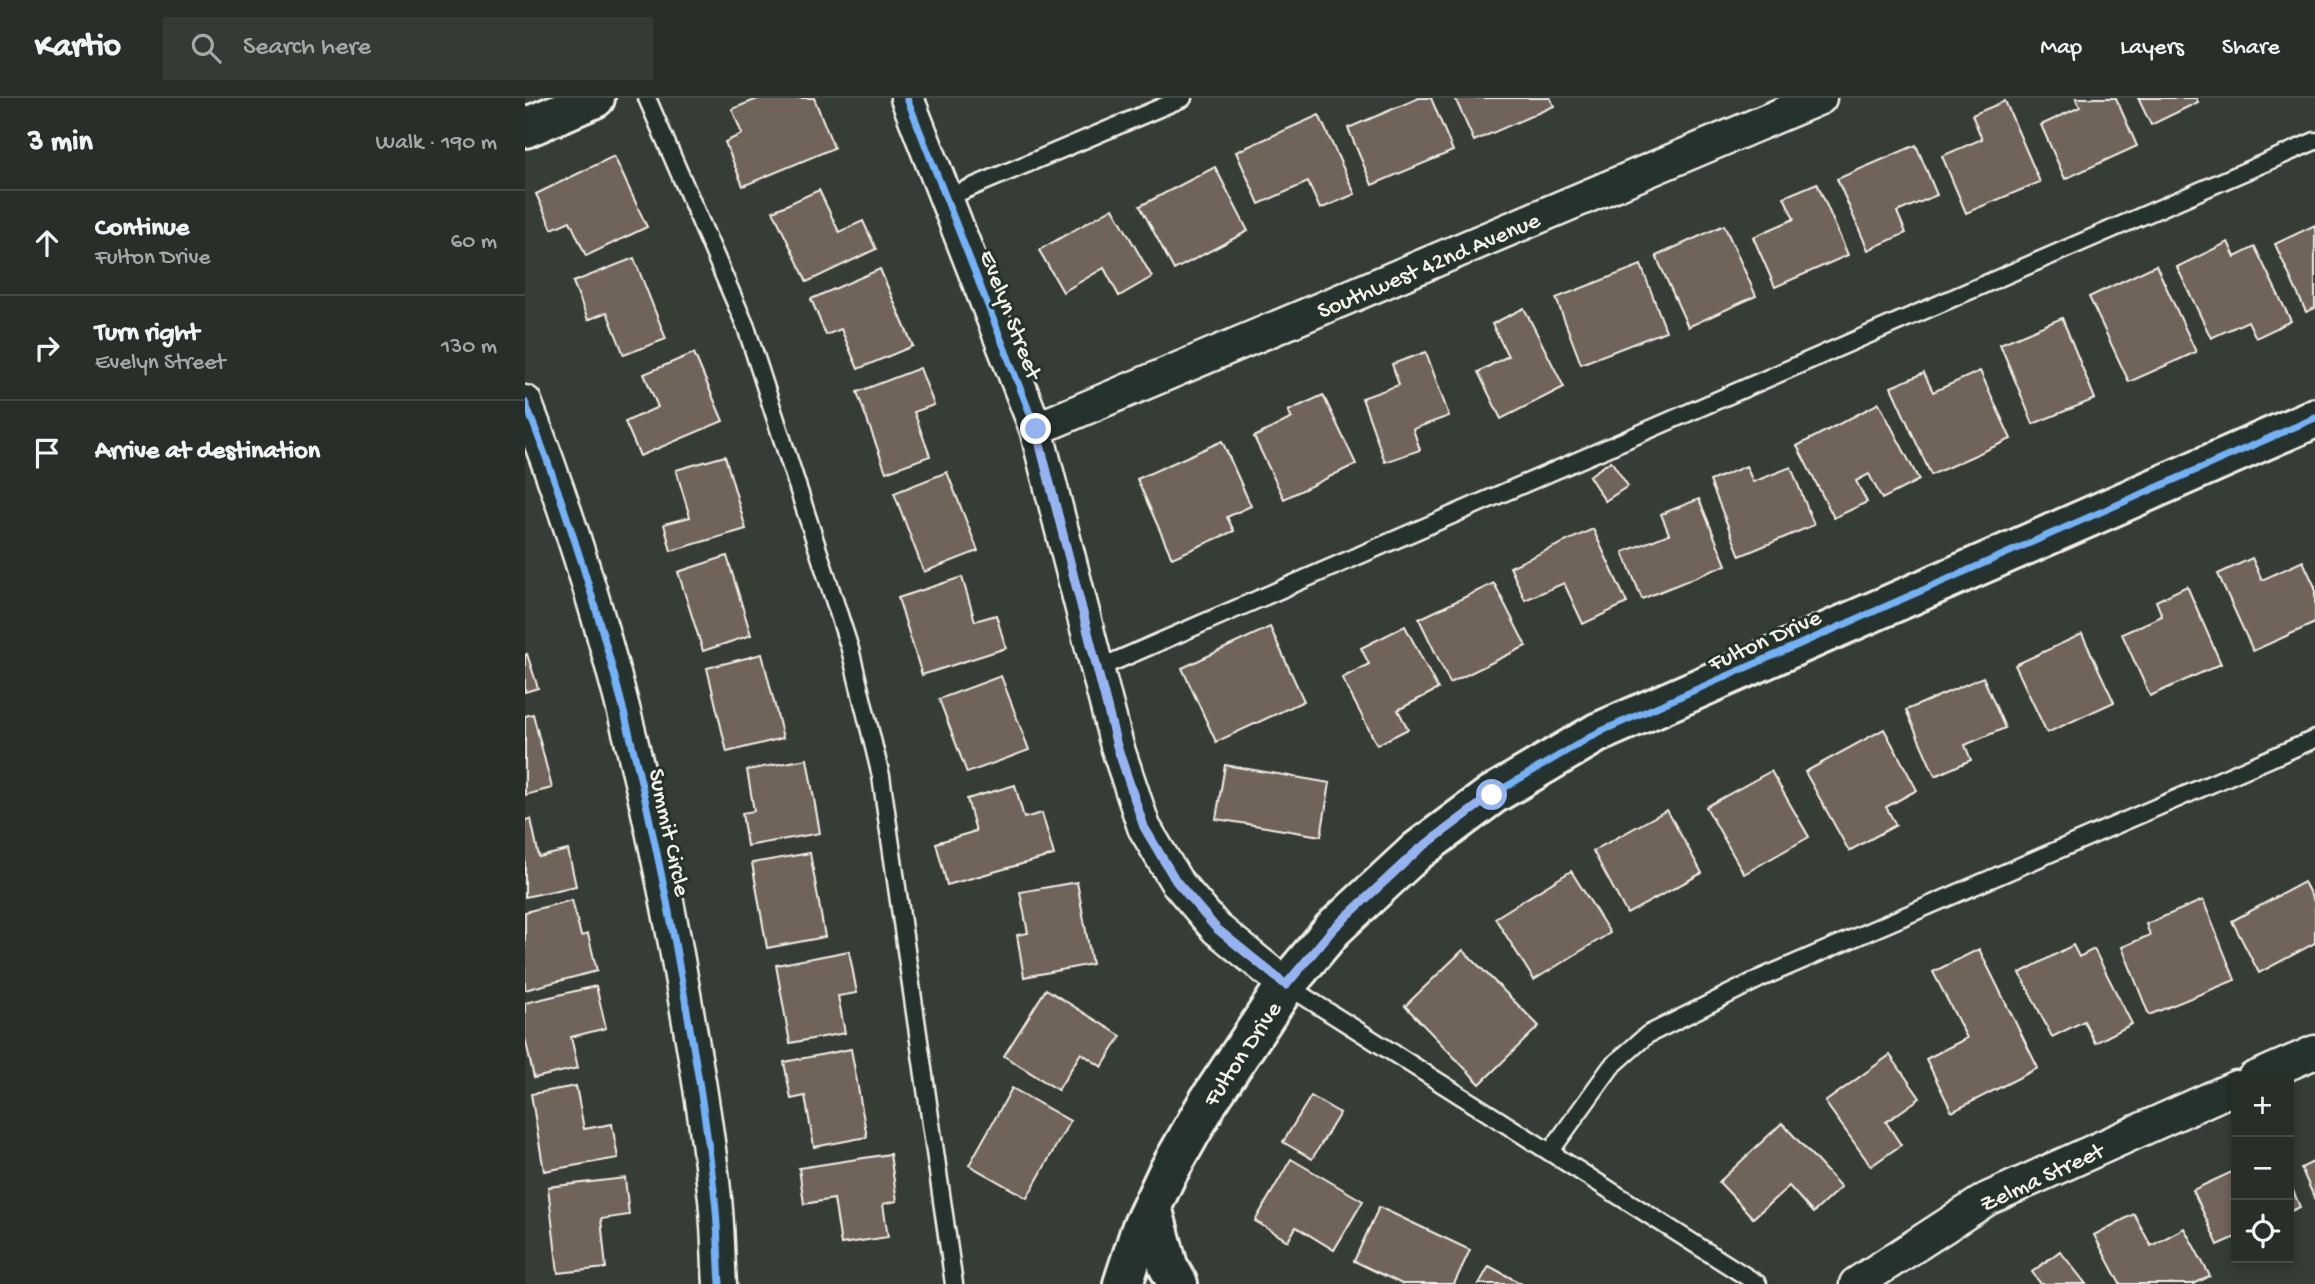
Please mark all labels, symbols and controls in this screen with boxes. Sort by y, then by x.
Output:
search box [163,17,653,80]
text: Kartio [35,29,121,67]
icon: search [187,29,225,67]
text: Search here [243,33,371,64]
text: Map [2040,34,2082,63]
text: Layers [2120,34,2184,63]
text: Share [2222,34,2280,63]
text: 3 min [28,126,93,161]
text: Walk · 190 m [376,130,497,157]
street label: Southwest 42nd Avenue [1314,207,1546,327]
text: Continue [95,214,189,245]
icon: ahead [28,224,66,262]
text: 60 m [451,229,497,256]
text: Fulton Drive [95,245,210,272]
street label: Evelyn Street [971,247,1047,386]
text: Turn right [95,319,199,350]
icon: right [28,329,66,367]
text: 130 m [441,334,497,361]
text: Evelyn Street [95,350,225,377]
route end [1020,413,1051,444]
icon: arrive [28,434,66,472]
text: Arrive at destination [95,437,320,468]
street label: Fulton Drive [1704,604,1827,680]
street label: Summit Circle [640,766,695,900]
route start [1476,779,1507,810]
street label: Fulton Drive [1198,996,1290,1114]
map controls [2231,1074,2294,1263]
button: + [2231,1074,2294,1137]
street label: Zelma Street [1976,1137,2111,1220]
button: − [2231,1137,2294,1200]
button: locate [2231,1200,2294,1263]

